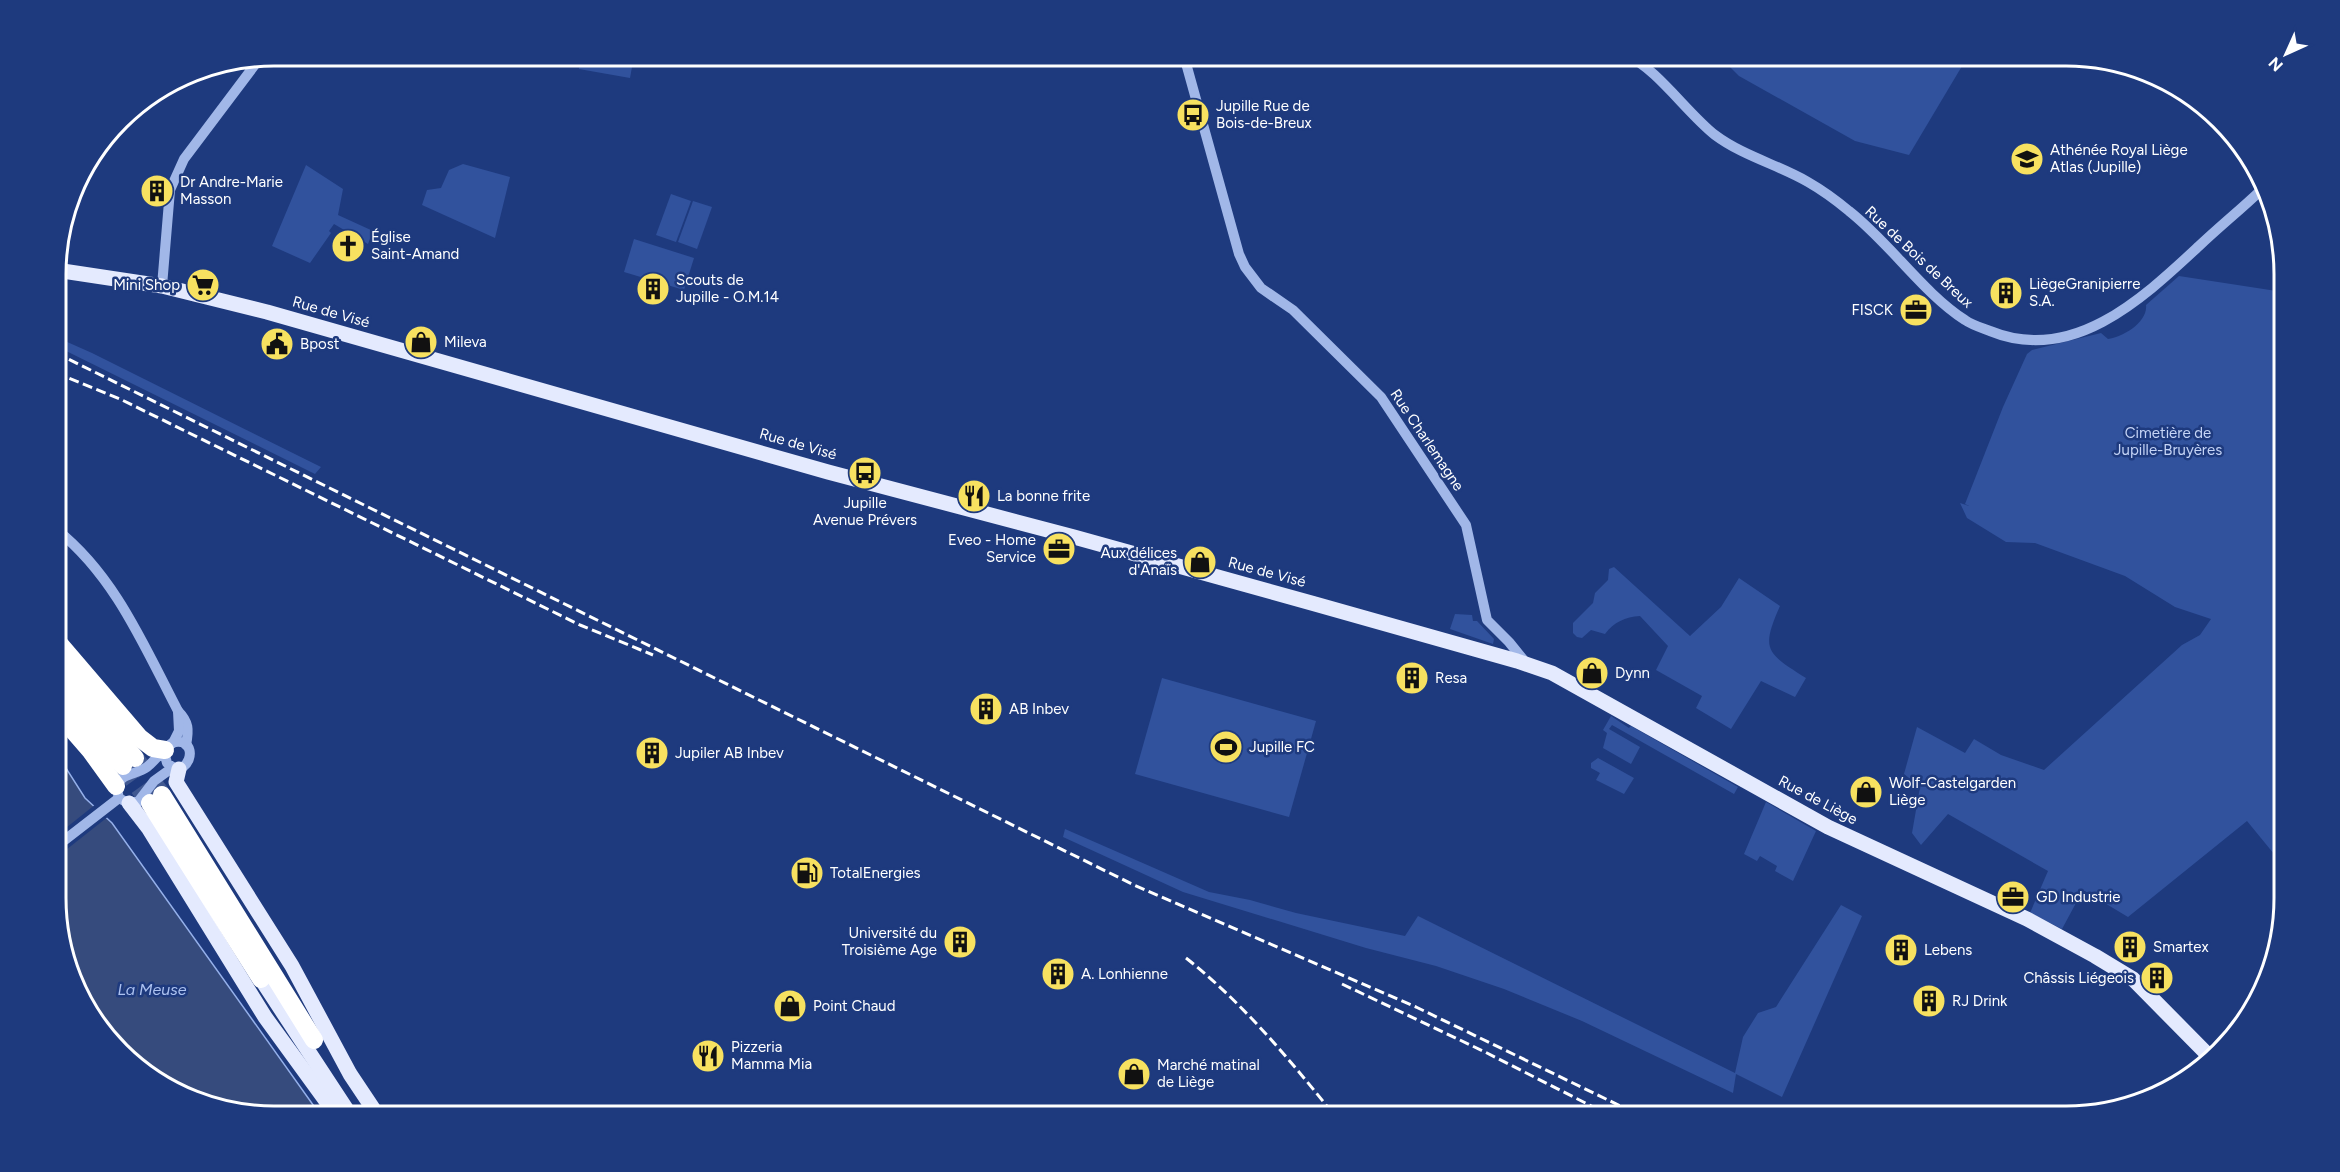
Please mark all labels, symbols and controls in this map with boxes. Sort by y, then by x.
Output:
north arrow [2256,24,2316,84]
text: N [2265,53,2287,75]
bus stop icon: Jupille Rue de Bois-de-Breux [1175,97,1211,133]
place label: Jupille Rue de Bois-de-Breux [1216,97,1312,132]
school or university icon: Athénée Royal Liège Atlas (Jupille) [2009,141,2045,177]
place label: Athénée Royal Liège Atlas (Jupille) [2050,141,2188,176]
building icon: Dr Andre-Marie Masson [139,173,175,209]
place label: Dr Andre-Marie Masson [180,173,283,208]
street label: Rue de Bois de Breux [1861,202,1977,312]
church icon: Église Saint-Amand [330,228,366,264]
place label: Église Saint-Amand [371,228,459,263]
supermarket icon: Mini Shop [185,267,221,303]
building icon: Scouts de Jupille - O.M.14 [635,271,671,307]
place label: Scouts de Jupille - O.M.14 [676,271,779,306]
building icon: LiègeGranipierre S.A. [1988,275,2024,311]
place label: LiègeGranipierre S.A. [2029,275,2140,310]
place label: Mini Shop [113,276,180,294]
street label: Rue de Visé [290,292,372,332]
office icon: FISCK [1898,292,1934,328]
place label: FISCK [1852,301,1894,319]
shop icon: Mileva [403,324,439,360]
public building icon: Bpost [259,326,295,362]
place label: Mileva [444,333,487,351]
place label: Bpost [300,335,340,353]
street label: Rue Charlemagne [1386,386,1468,494]
street label: Rue de Visé [757,424,839,464]
park label: Cimetière de Jupille-Bruyères [2114,424,2222,459]
bus stop icon: Jupille Avenue Prévers [847,455,883,491]
restaurant icon: La bonne frite [956,478,992,514]
place label: La bonne frite [997,487,1090,505]
place label: Jupille Avenue Prévers [813,494,917,529]
place label: Eveo - Home Service [948,531,1036,566]
office icon: Eveo - Home Service [1041,531,1077,567]
place label: Aux délices d'Anaïs [1101,544,1177,579]
shop icon: Aux délices d'Anaïs [1182,544,1218,580]
street label: Rue de Visé [1226,553,1308,591]
shop icon: Dynn [1574,655,1610,691]
building icon: Resa [1394,660,1430,696]
place label: Dynn [1615,664,1650,682]
place label: Resa [1435,669,1467,687]
building icon: AB Inbev [968,691,1004,727]
place label: AB Inbev [1009,700,1069,718]
sports icon: Jupille FC [1208,729,1244,765]
building icon: Jupiler AB Inbev [634,735,670,771]
place label: Jupille FC [1249,738,1315,756]
place label: Jupiler AB Inbev [675,744,784,762]
street label: Rue de Liège [1775,772,1861,828]
shop icon: Wolf-Castelgarden Liège [1848,774,1884,810]
place label: Wolf-Castelgarden Liège [1889,774,2016,809]
fuel station icon: TotalEnergies [789,855,825,891]
place label: TotalEnergies [830,864,921,882]
office icon: GD Industrie [1995,879,2031,915]
place label: GD Industrie [2036,888,2120,906]
place label: Université du Troisième Age [842,924,937,959]
building icon: Université du Troisième Age [942,924,978,960]
building icon: Smartex [2112,929,2148,965]
building icon: Lebens [1883,932,1919,968]
place label: Smartex [2153,938,2209,956]
place label: Lebens [1924,941,1972,959]
building icon: A. Lonhienne [1040,956,1076,992]
building icon: Châssis Liégeois [2139,960,2175,996]
place label: A. Lonhienne [1081,965,1168,983]
place label: Châssis Liégeois [2023,969,2134,987]
water label: La Meuse [117,980,187,999]
building icon: RJ Drink [1911,983,1947,1019]
shop icon: Point Chaud [772,988,808,1024]
place label: RJ Drink [1952,992,2008,1010]
place label: Point Chaud [813,997,895,1015]
restaurant icon: Pizzeria Mamma Mia [690,1038,726,1074]
place label: Pizzeria Mamma Mia [731,1038,812,1073]
shop icon: Marché matinal de Liège [1116,1056,1152,1092]
place label: Marché matinal de Liège [1157,1056,1260,1091]

